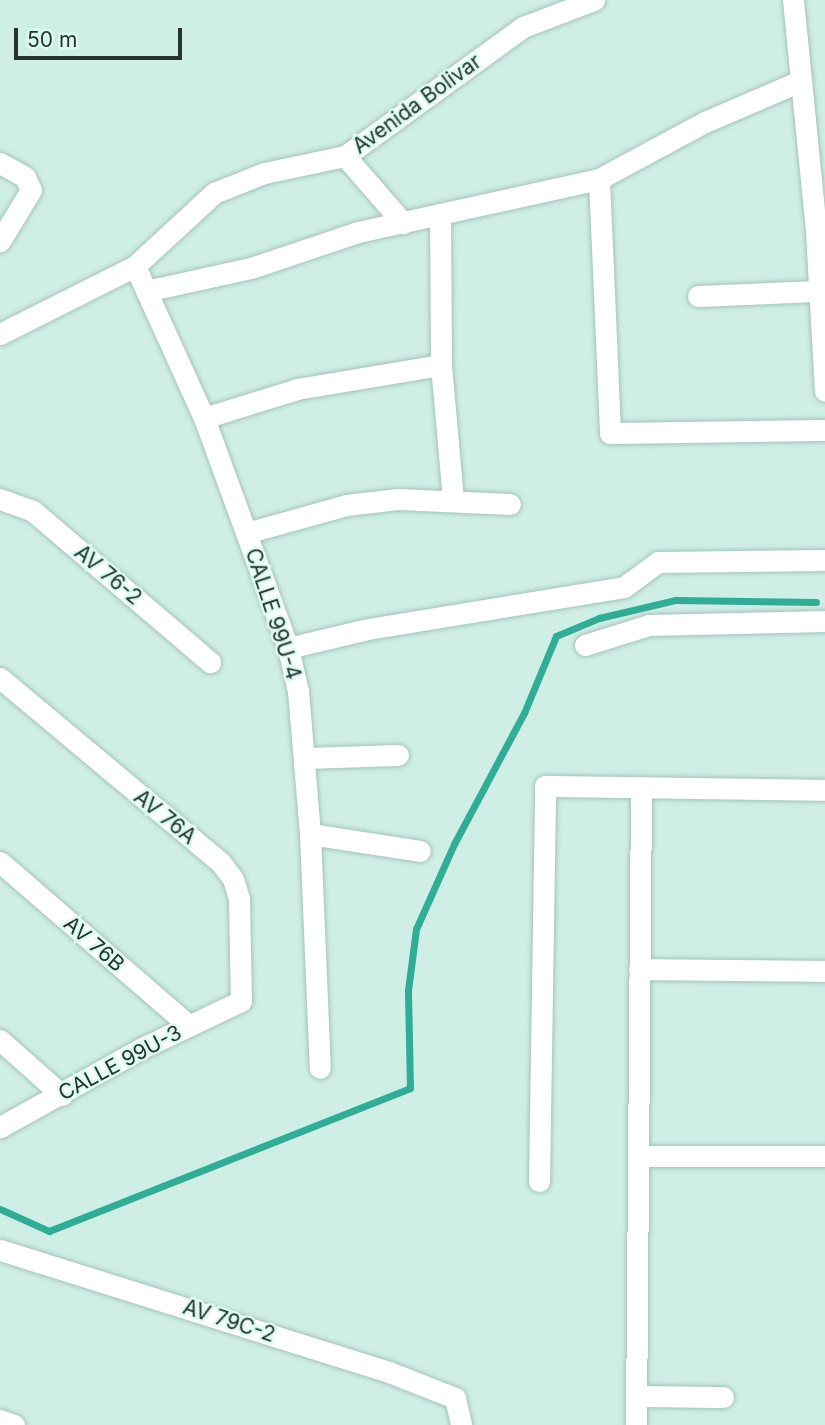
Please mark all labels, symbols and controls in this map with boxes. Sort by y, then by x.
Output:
scale bar [18,14,186,58]
text: 50 m [27,27,77,52]
street label: Avenida Bolivar [348,49,486,159]
street label: AV 76-2 [69,540,147,610]
street label: CALLE 99U-4 [240,545,306,683]
street label: AV 76A [129,784,201,850]
street label: AV 76B [59,911,129,977]
street label: CALLE 99U-3 [54,1020,186,1106]
street label: AV 79C-2 [180,1294,278,1348]

